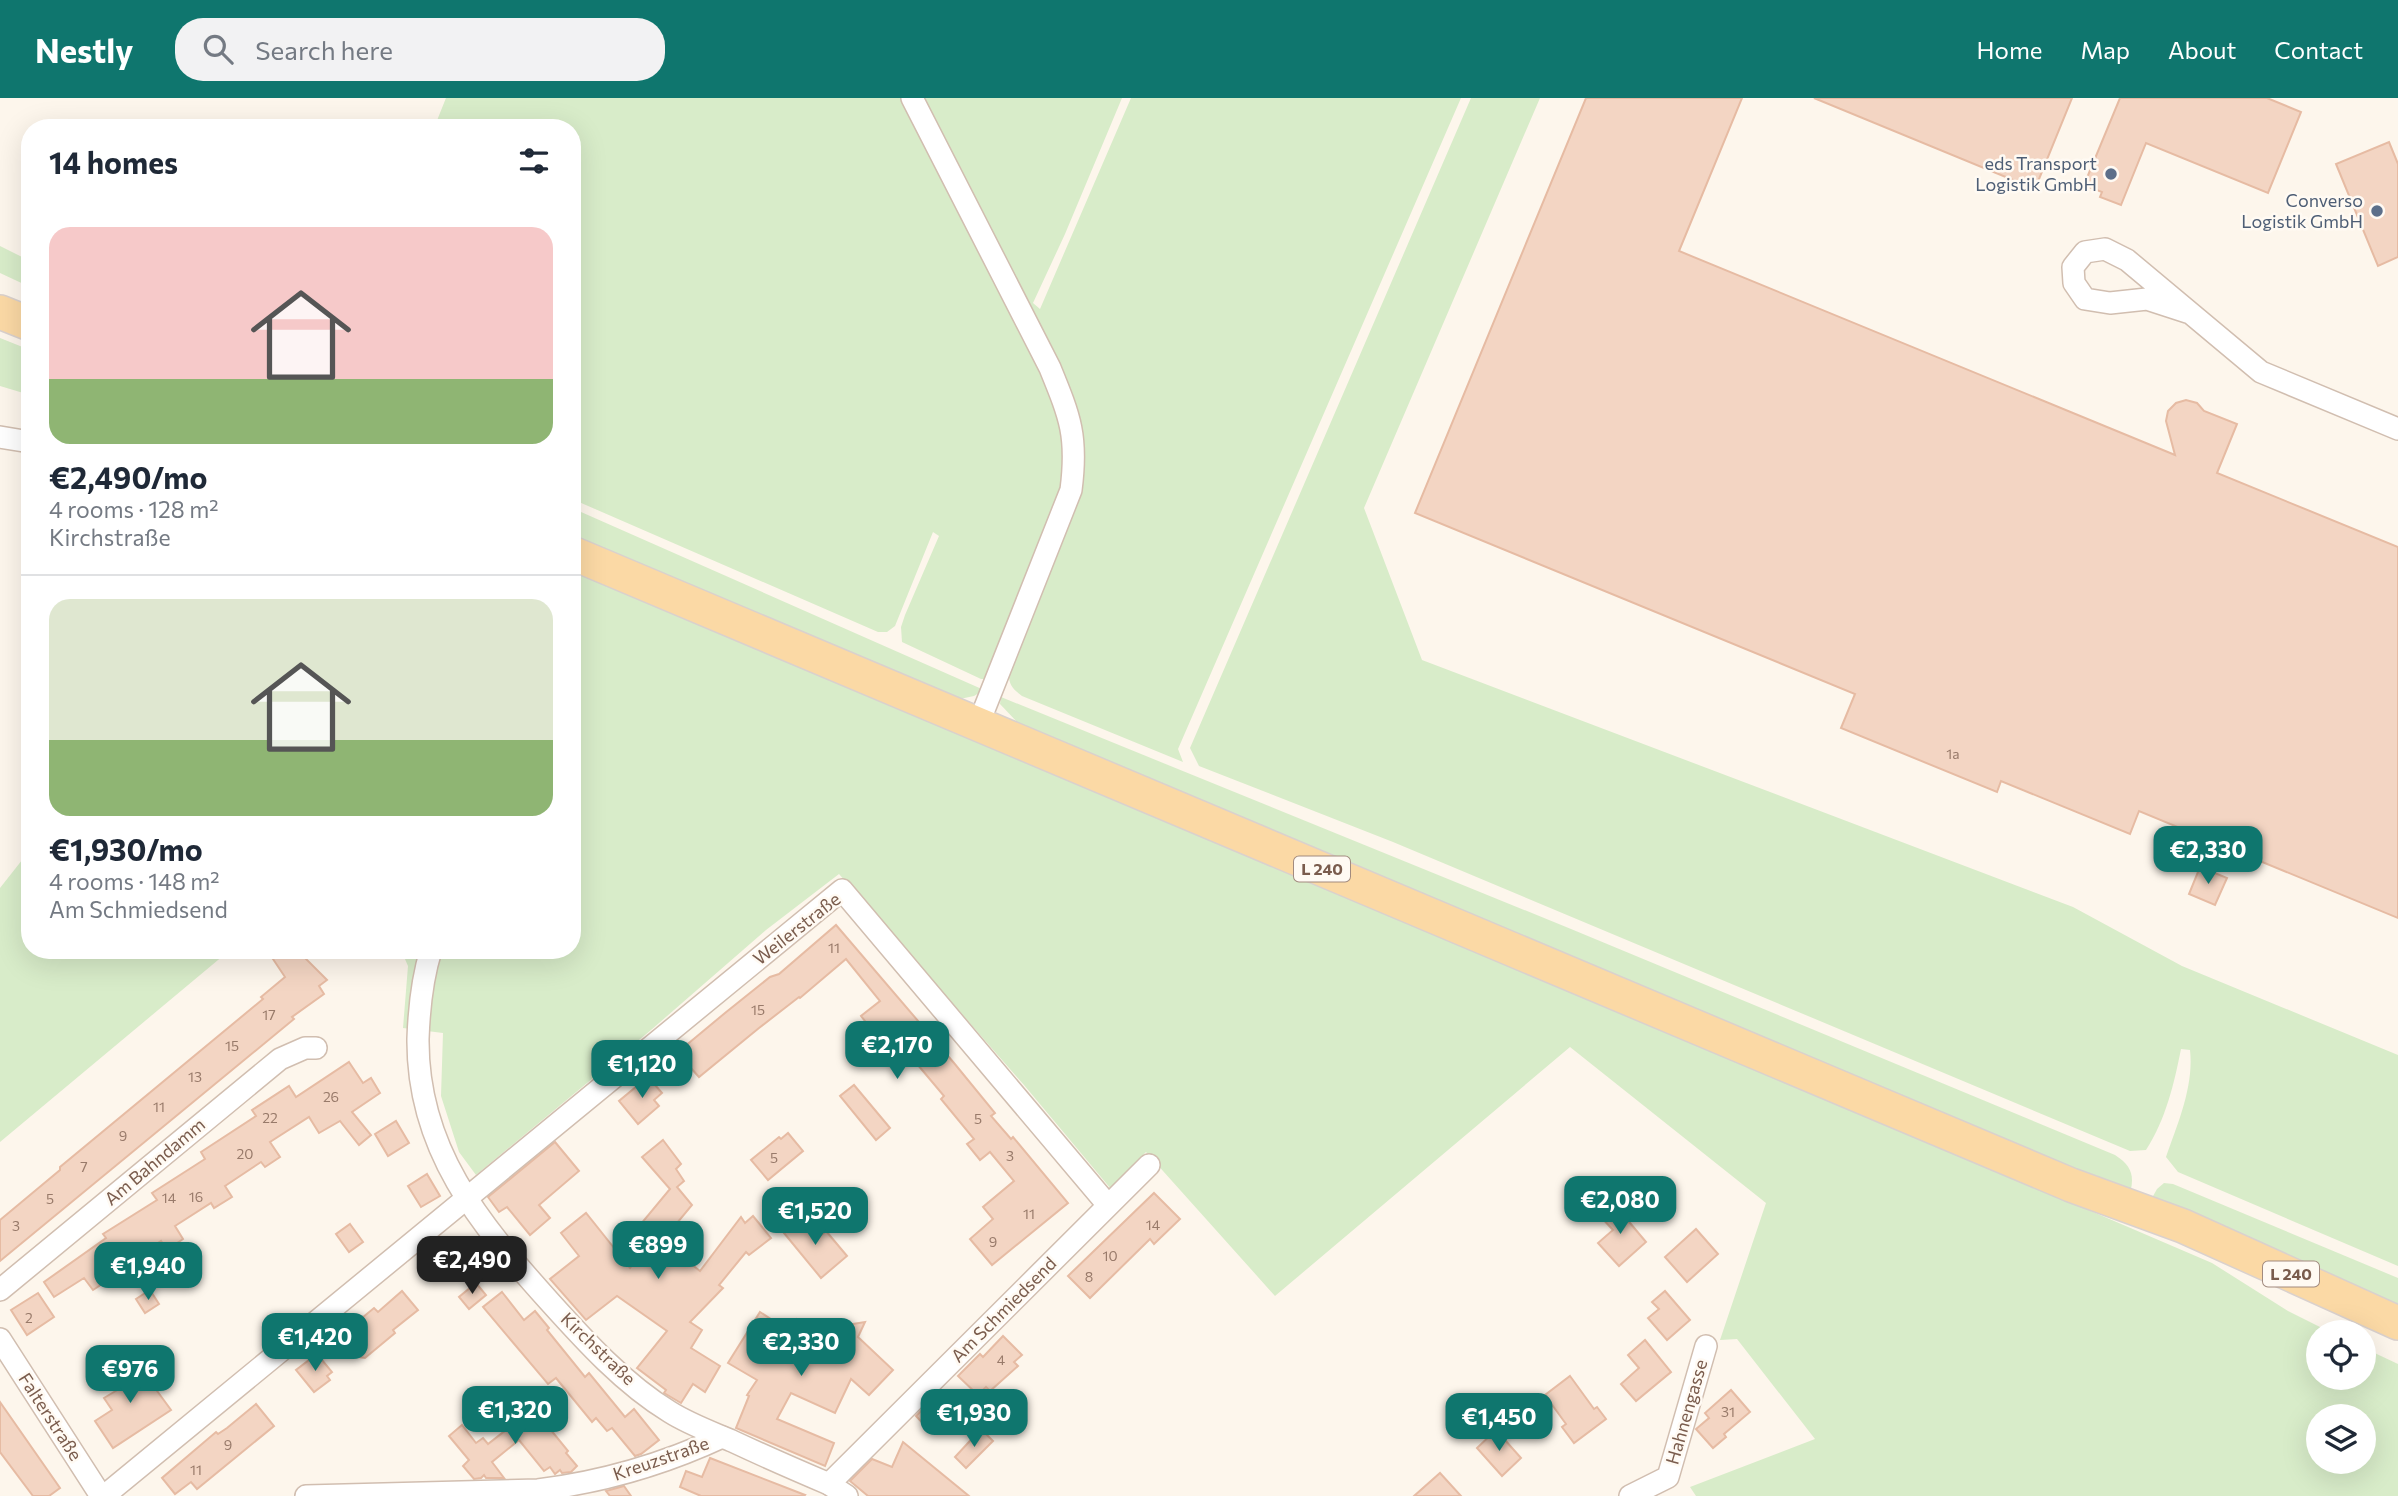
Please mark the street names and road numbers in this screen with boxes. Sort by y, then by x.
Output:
road number: L 240 [1294,856,1350,882]
street label: Weilerstraße [748,887,844,969]
street label: Am Bahndamm [100,1113,209,1210]
street label: Am Schmiedsend [946,1252,1061,1367]
road number: L 240 [2263,1262,2319,1286]
street label: Kirchstraße [557,1307,641,1389]
street label: Hahnengasse [1661,1357,1712,1467]
street label: Falterstraße [14,1369,87,1464]
street label: Kreuzstraße [610,1431,711,1485]

